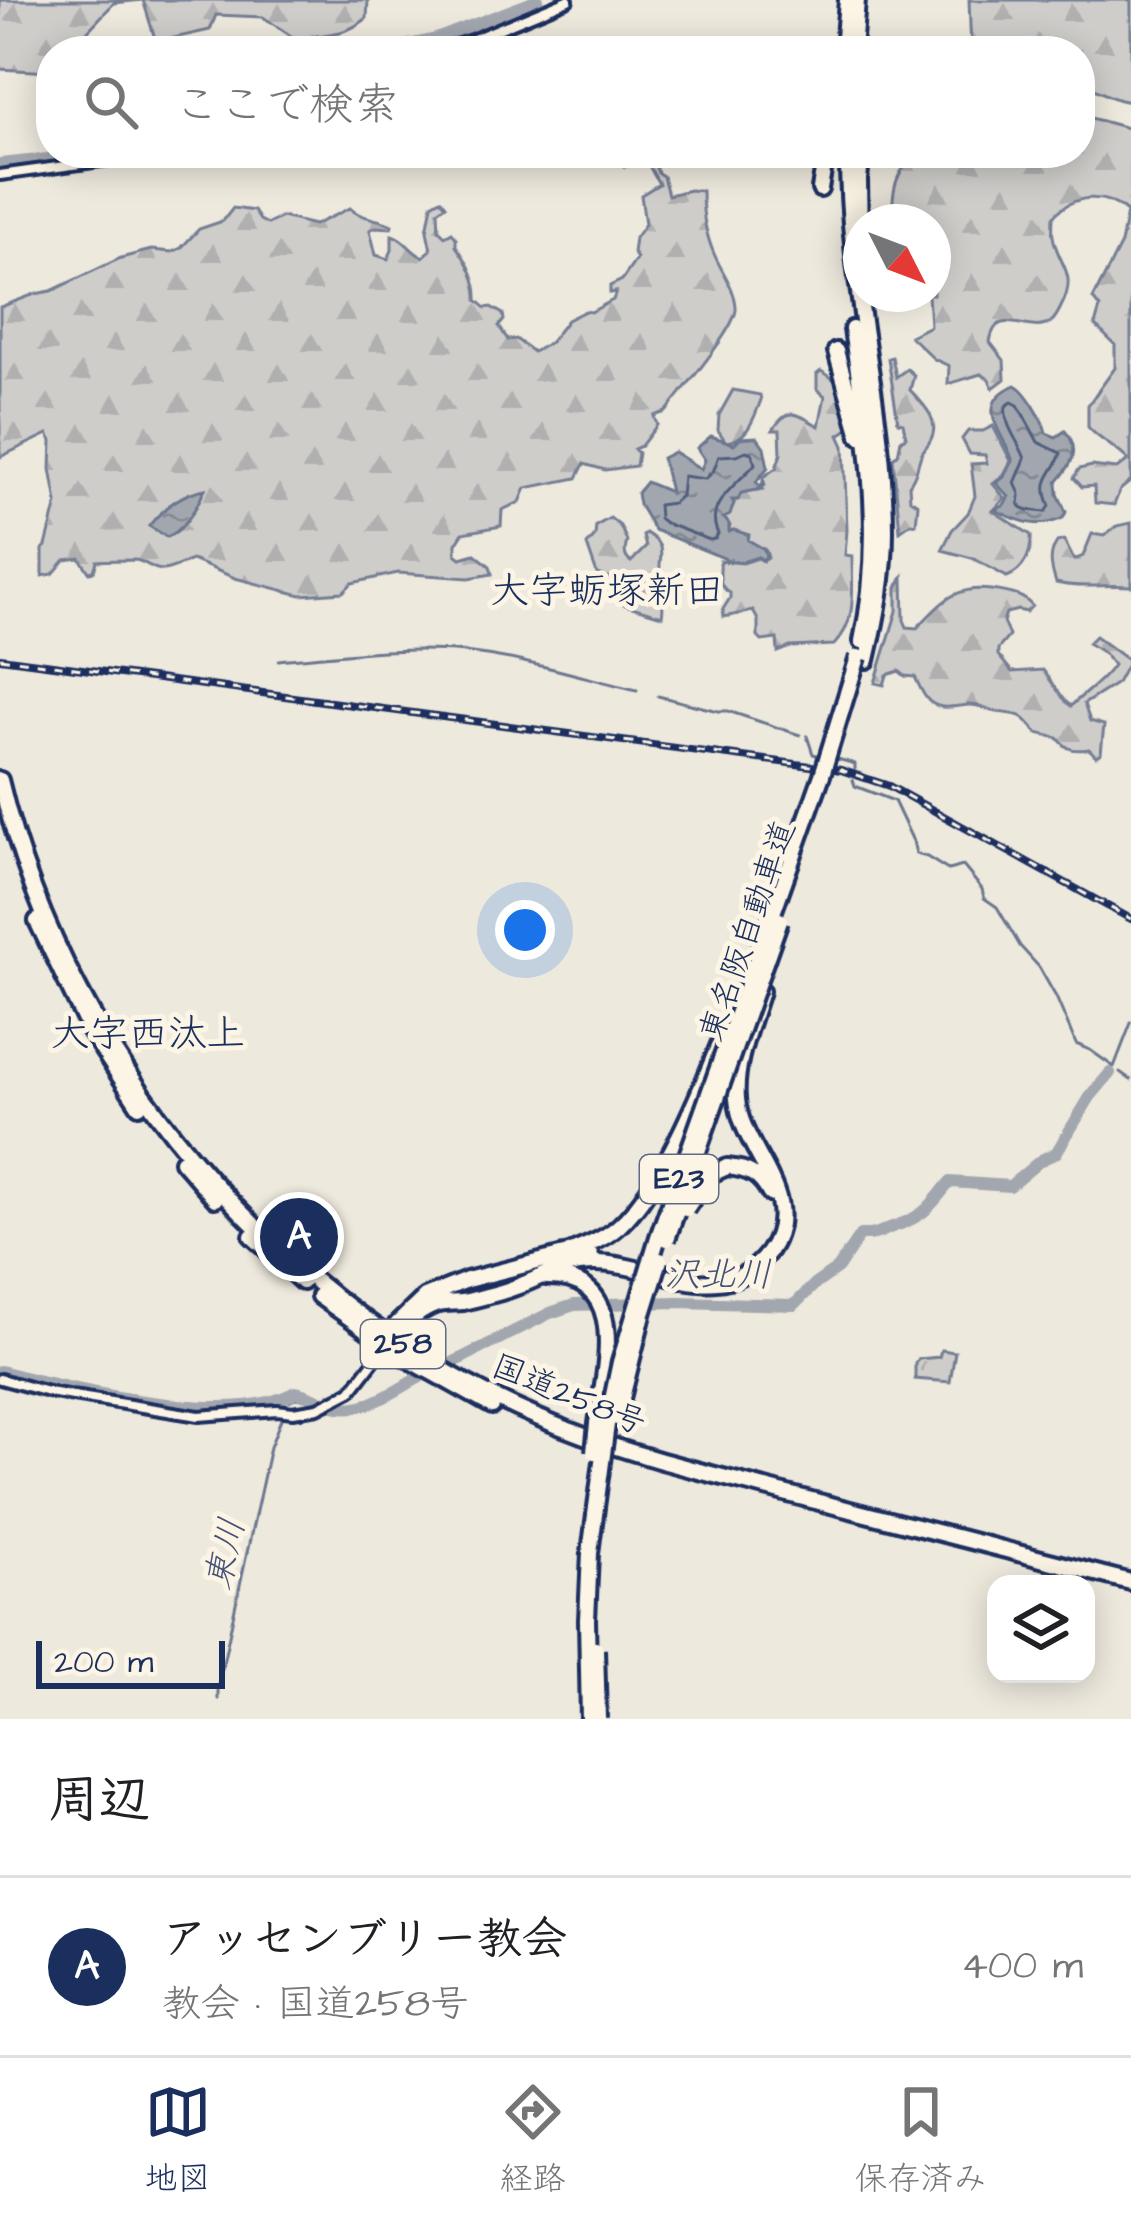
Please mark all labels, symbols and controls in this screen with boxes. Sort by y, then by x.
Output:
search box [36,36,1095,168]
icon: search [78,69,144,135]
text: ここで検索 [174,75,399,137]
north arrow [843,204,951,312]
district label: 大字蛎塚新田 [490,565,724,619]
street label: 東名阪自動車道 [689,814,807,1048]
your location [495,900,555,960]
district label: 大字西汰上 [50,1008,246,1062]
road number: E23 [640,1155,718,1203]
pin: A [260,1192,338,1282]
water label: 沢北川 [664,1250,772,1301]
road number: 258 [361,1320,445,1368]
street label: 国道258号 [485,1343,653,1447]
water label: 東川 [193,1513,259,1595]
map controls [987,1575,1095,1683]
button: layers [987,1575,1095,1683]
scale bar [36,1635,225,1688]
text: 200 m [54,1639,153,1685]
text: 周辺 [48,1766,150,1837]
text: アッセンブリー教会 [162,1909,567,1971]
text: A [75,1940,99,1994]
text: 400 m [961,1940,1083,1994]
text: 教会 · 国道258号 [162,1978,469,2032]
tab: 地図 [145,2079,211,2202]
tab: 経路 [500,2079,566,2202]
tab: 保存済み [855,2079,987,2202]

